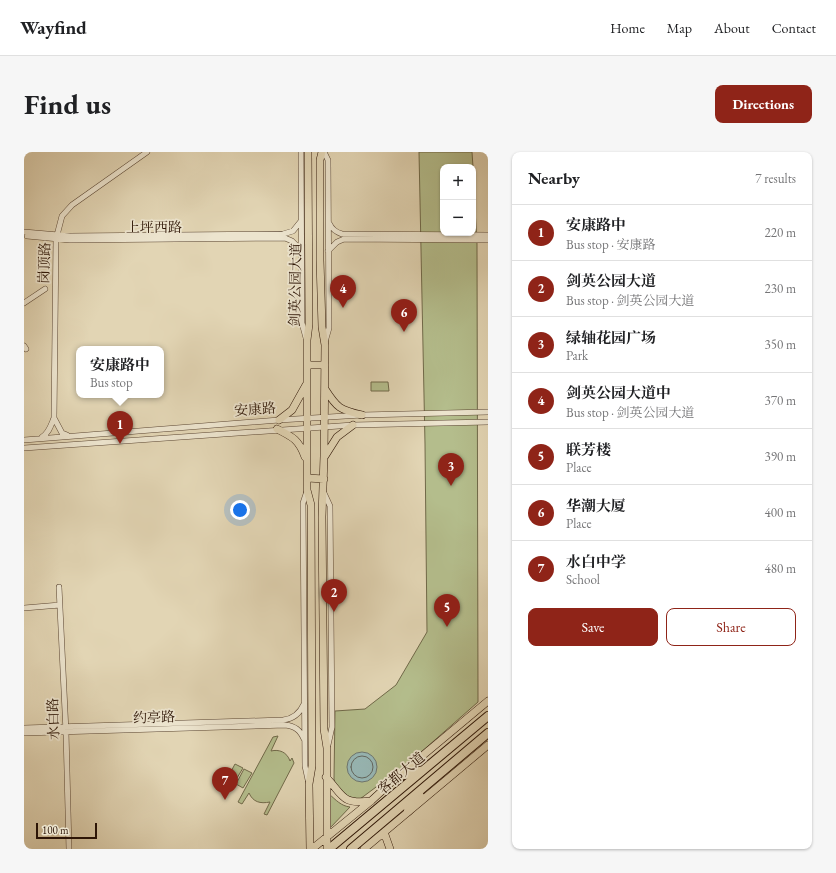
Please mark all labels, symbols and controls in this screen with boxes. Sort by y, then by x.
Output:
text: Wayfind [20,15,87,40]
text: Home [610,19,645,37]
text: Map [667,19,692,37]
text: About [714,19,750,37]
text: Contact [772,19,816,37]
button: Directions [715,85,812,123]
text: Find us [24,86,111,122]
map controls [440,164,476,236]
button: + [440,164,476,200]
text: Nearby [528,167,580,189]
text: 7 results [755,170,796,187]
button: − [440,200,476,236]
text: 安康路中 [566,215,626,234]
street label: 上坪西路 [126,218,182,236]
text: 1 [538,224,544,241]
text: 220 m [765,224,796,241]
text: Bus stop · 安康路 [566,236,656,253]
street label: 岗顶路 [34,242,54,284]
street label: 剑英公园大道 [285,243,305,327]
text: 剑英公园大道 [566,271,656,290]
pin: 4 [330,275,356,308]
text: 2 [538,280,544,297]
text: 230 m [765,280,796,297]
text: Bus stop · 剑英公园大道 [566,292,695,309]
pin: 6 [391,299,417,332]
text: 绿轴花园广场 [566,328,656,347]
text: 3 [538,336,544,353]
text: 350 m [765,336,796,353]
popup [76,346,164,398]
text: Park [566,347,588,364]
text: 安康路中 [90,355,150,374]
text: Bus stop [90,374,133,391]
text: 剑英公园大道中 [566,383,671,402]
text: 4 [538,392,544,409]
text: 370 m [765,392,796,409]
street label: 安康路 [233,399,277,419]
text: Bus stop · 剑英公园大道 [566,404,695,421]
pin: 1 [107,411,133,444]
text: 联芳楼 [566,440,611,459]
text: 5 [538,448,544,465]
text: 390 m [765,448,796,465]
pin: 3 [438,453,464,486]
text: Place [566,459,592,476]
text: 华潮大厦 [566,496,626,515]
your location [230,500,250,520]
text: 6 [538,504,544,521]
text: 400 m [765,504,796,521]
text: Place [566,515,592,532]
text: 水白中学 [566,552,626,571]
text: 7 [538,560,544,577]
text: 480 m [765,560,796,577]
text: School [566,571,600,588]
pin: 2 [321,579,347,612]
pin: 5 [434,594,460,627]
button: Save [528,608,658,646]
button: Share [666,608,796,646]
street label: 水白路 [43,698,63,740]
street label: 约亭路 [133,707,175,727]
street label: 客都大道 [374,748,428,798]
pin: 7 [212,767,238,800]
scale bar [36,821,97,840]
text: 100 m [42,823,69,837]

